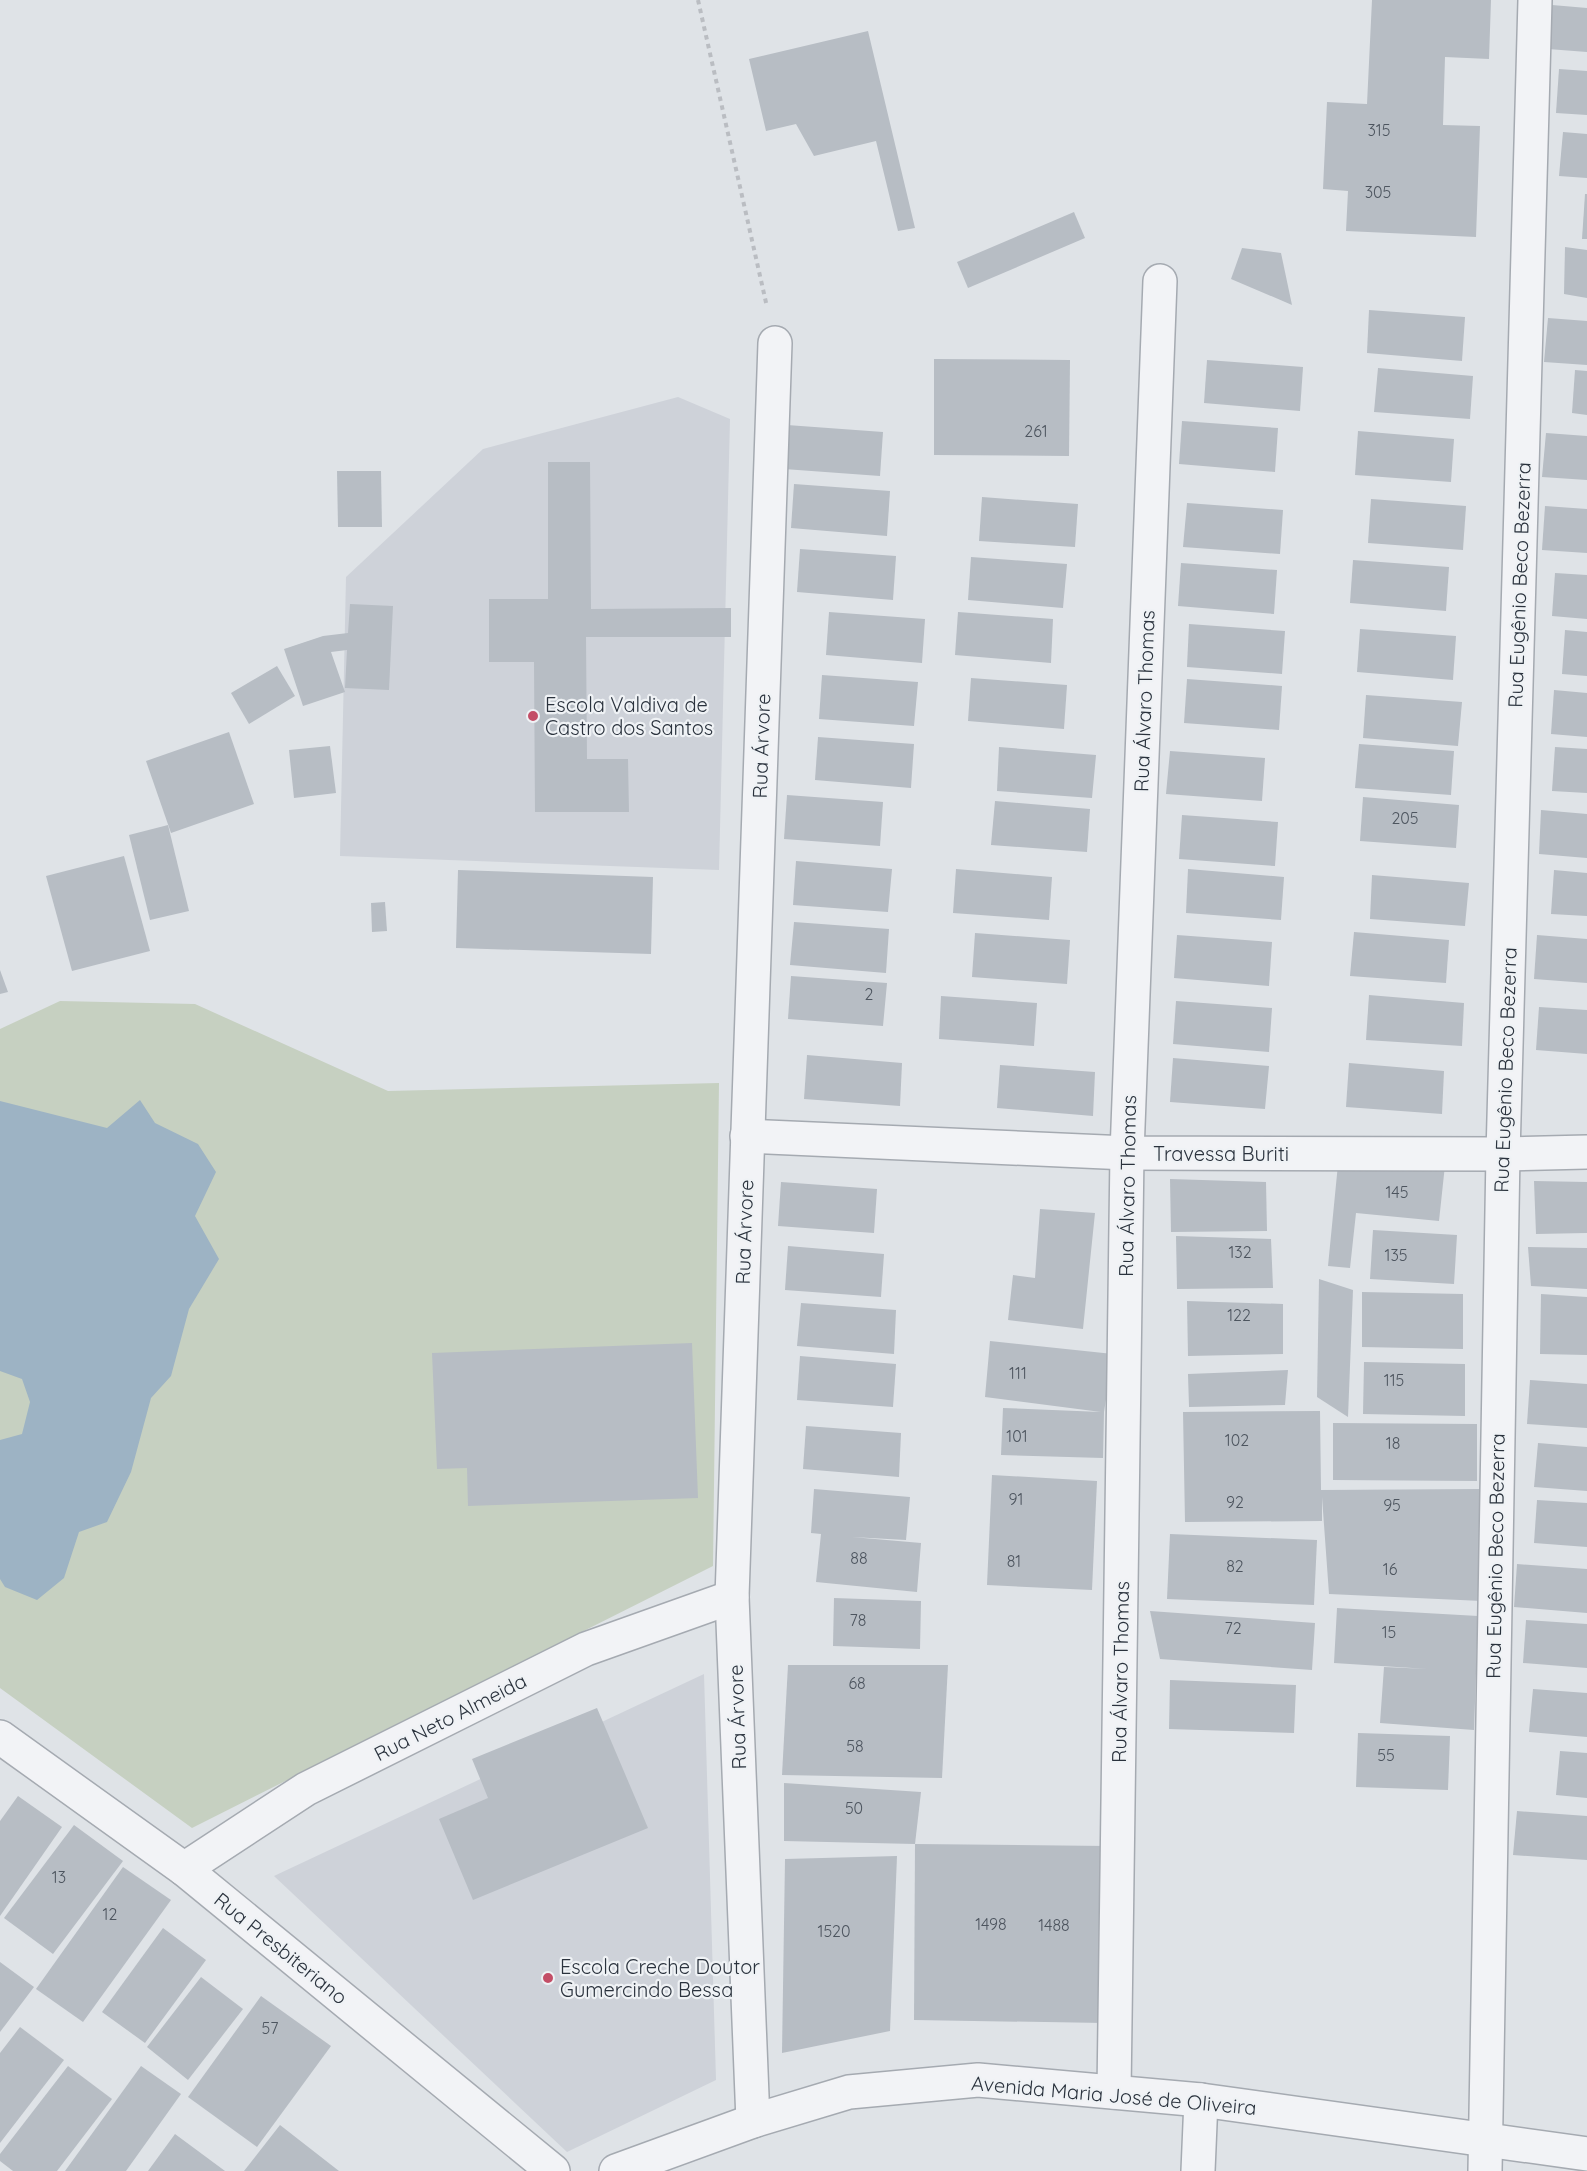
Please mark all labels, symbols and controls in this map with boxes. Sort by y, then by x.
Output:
house number: 315 [1367,120,1391,140]
house number: 305 [1365,182,1391,202]
house number: 261 [1024,421,1048,441]
street label: Rua Eugênio Beco Bezerra [1502,462,1536,708]
street label: Rua Álvaro Thomas [1128,610,1160,792]
place label: Escola Valdiva de Castro dos Santos [545,692,713,740]
street label: Rua Árvore [747,693,775,799]
marker: Escola Valdiva de Castro dos Santos [526,709,540,723]
house number: 205 [1391,808,1419,828]
street label: Rua Eugênio Beco Bezerra [1488,947,1522,1193]
house number: 2 [865,984,874,1004]
street label: Rua Álvaro Thomas [1113,1095,1141,1277]
street label: Travessa Buriti [1153,1141,1289,1166]
street label: Rua Árvore [730,1179,758,1285]
house number: 145 [1386,1182,1408,1202]
house number: 132 [1228,1242,1252,1262]
house number: 135 [1384,1245,1408,1265]
house number: 122 [1227,1305,1251,1325]
house number: 111 [1009,1363,1027,1383]
house number: 115 [1384,1370,1404,1390]
house number: 101 [1006,1426,1028,1446]
house number: 102 [1225,1430,1249,1450]
house number: 18 [1386,1433,1400,1453]
street label: Rua Eugênio Beco Bezerra [1480,1433,1510,1679]
house number: 91 [1009,1489,1023,1509]
house number: 92 [1226,1492,1244,1512]
house number: 95 [1383,1495,1401,1515]
house number: 88 [850,1548,868,1568]
house number: 81 [1007,1551,1021,1571]
house number: 82 [1226,1556,1244,1576]
house number: 16 [1383,1559,1398,1579]
street label: Rua Álvaro Thomas [1106,1581,1134,1763]
house number: 78 [850,1610,866,1630]
house number: 72 [1224,1618,1242,1638]
house number: 15 [1382,1622,1396,1642]
street label: Rua Árvore [723,1664,751,1770]
street label: Rua Neto Almeida [370,1668,530,1766]
house number: 68 [848,1673,866,1693]
house number: 58 [846,1736,864,1756]
house number: 55 [1377,1745,1395,1765]
house number: 50 [845,1798,863,1818]
house number: 13 [52,1867,66,1887]
street label: Rua Presbiteriano [209,1887,353,2009]
house number: 12 [103,1904,118,1924]
house number: 1498 [975,1914,1007,1934]
house number: 1488 [1038,1915,1070,1935]
house number: 1520 [817,1921,851,1941]
place label: Escola Creche Doutor Gumercindo Bessa [560,1954,760,2002]
marker: Escola Creche Doutor Gumercindo Bessa [541,1971,555,1985]
house number: 57 [262,2018,278,2038]
street label: Avenida Maria José de Oliveira [970,2070,1258,2120]

